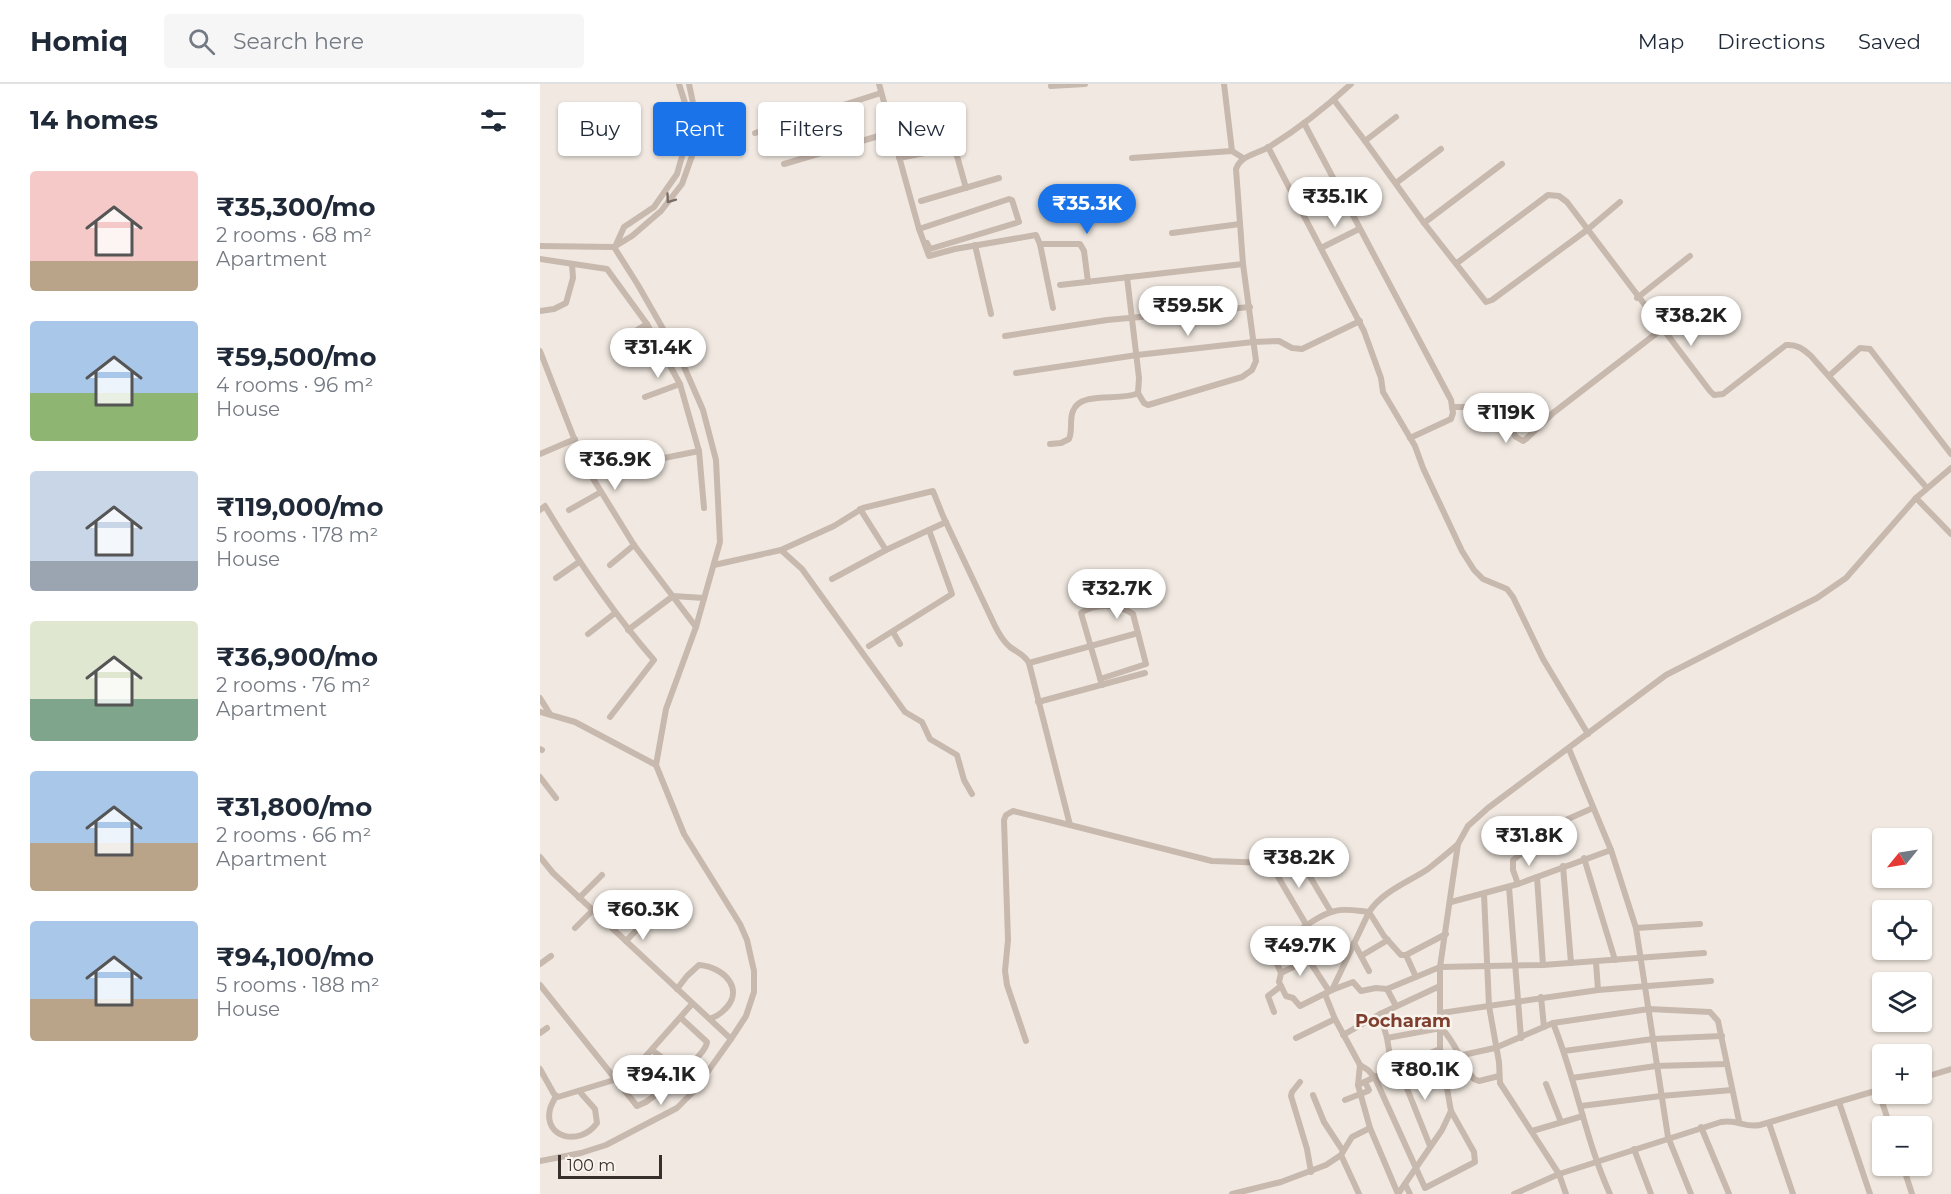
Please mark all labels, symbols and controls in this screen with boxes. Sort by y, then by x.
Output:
search box [164,14,584,68]
text: Homiq [30,24,128,58]
icon: search [185,25,218,58]
text: Search here [233,28,364,55]
text: Map [1638,29,1684,54]
text: Directions [1717,29,1825,54]
text: Saved [1858,29,1921,54]
chip: Buy [558,102,641,156]
chip: Rent [653,102,746,156]
chip: Filters [758,102,864,156]
chip: New [876,102,966,156]
text: 14 homes [30,104,158,136]
icon: filters [477,104,510,137]
pin: ₹35.1K [1286,177,1384,228]
pin: ₹35.3K [1038,184,1136,235]
text: ₹35.1K [1302,184,1368,208]
text: ₹35,300/mo [216,191,376,223]
text: ₹35.3K [1052,191,1122,215]
one-way arrow [667,193,678,204]
icon: home [78,195,150,267]
text: 2 rooms · 68 m² [216,223,372,247]
text: Apartment [216,247,327,271]
pin: ₹59.5K [1139,286,1237,337]
text: ₹59.5K [1153,293,1223,317]
pin: ₹38.2K [1642,296,1740,347]
text: ₹38.2K [1655,303,1727,327]
pin: ₹31.4K [609,328,707,379]
text: ₹31.4K [624,335,692,359]
text: ₹59,500/mo [216,341,377,373]
icon: home [78,345,150,417]
text: 4 rooms · 96 m² [216,373,373,397]
pin: ₹119K [1464,393,1548,444]
text: House [216,397,280,421]
text: ₹119K [1477,400,1535,424]
pin: ₹36.9K [566,440,664,491]
text: ₹36.9K [579,447,651,471]
text: ₹119,000/mo [216,491,383,523]
icon: home [78,495,150,567]
text: 5 rooms · 178 m² [216,523,378,547]
text: House [216,547,280,571]
pin: ₹32.7K [1068,569,1166,620]
text: ₹32.7K [1082,576,1152,600]
text: ₹36,900/mo [216,641,378,673]
icon: home [78,645,150,717]
text: 2 rooms · 76 m² [216,673,371,697]
text: Apartment [216,697,327,721]
text: ₹31,800/mo [216,791,372,823]
icon: home [78,795,150,867]
pin: ₹31.8K [1480,816,1578,867]
text: 2 rooms · 66 m² [216,823,371,847]
text: ₹31.8K [1495,823,1563,847]
north arrow [1872,828,1932,888]
map controls [1872,828,1932,1176]
pin: ₹38.2K [1250,838,1348,889]
text: ₹38.2K [1263,845,1335,869]
text: Apartment [216,847,327,871]
pin: ₹60.3K [594,890,692,941]
text: ₹60.3K [607,897,679,921]
button: locate [1872,900,1932,960]
pin: ₹49.7K [1251,926,1349,977]
text: ₹49.7K [1264,933,1336,957]
text: ₹94,100/mo [216,941,374,973]
icon: home [78,945,150,1017]
button: layers [1872,972,1932,1032]
text: 5 rooms · 188 m² [216,973,380,997]
text: House [216,997,280,1021]
district label: Pocharam [1355,1010,1451,1032]
button: + [1872,1044,1932,1104]
pin: ₹80.1K [1376,1050,1474,1101]
pin: ₹94.1K [612,1055,710,1106]
text: ₹80.1K [1391,1057,1459,1081]
text: ₹94.1K [627,1062,695,1086]
button: − [1872,1116,1932,1176]
scale bar [558,1152,662,1180]
text: 100 m [567,1156,615,1175]

